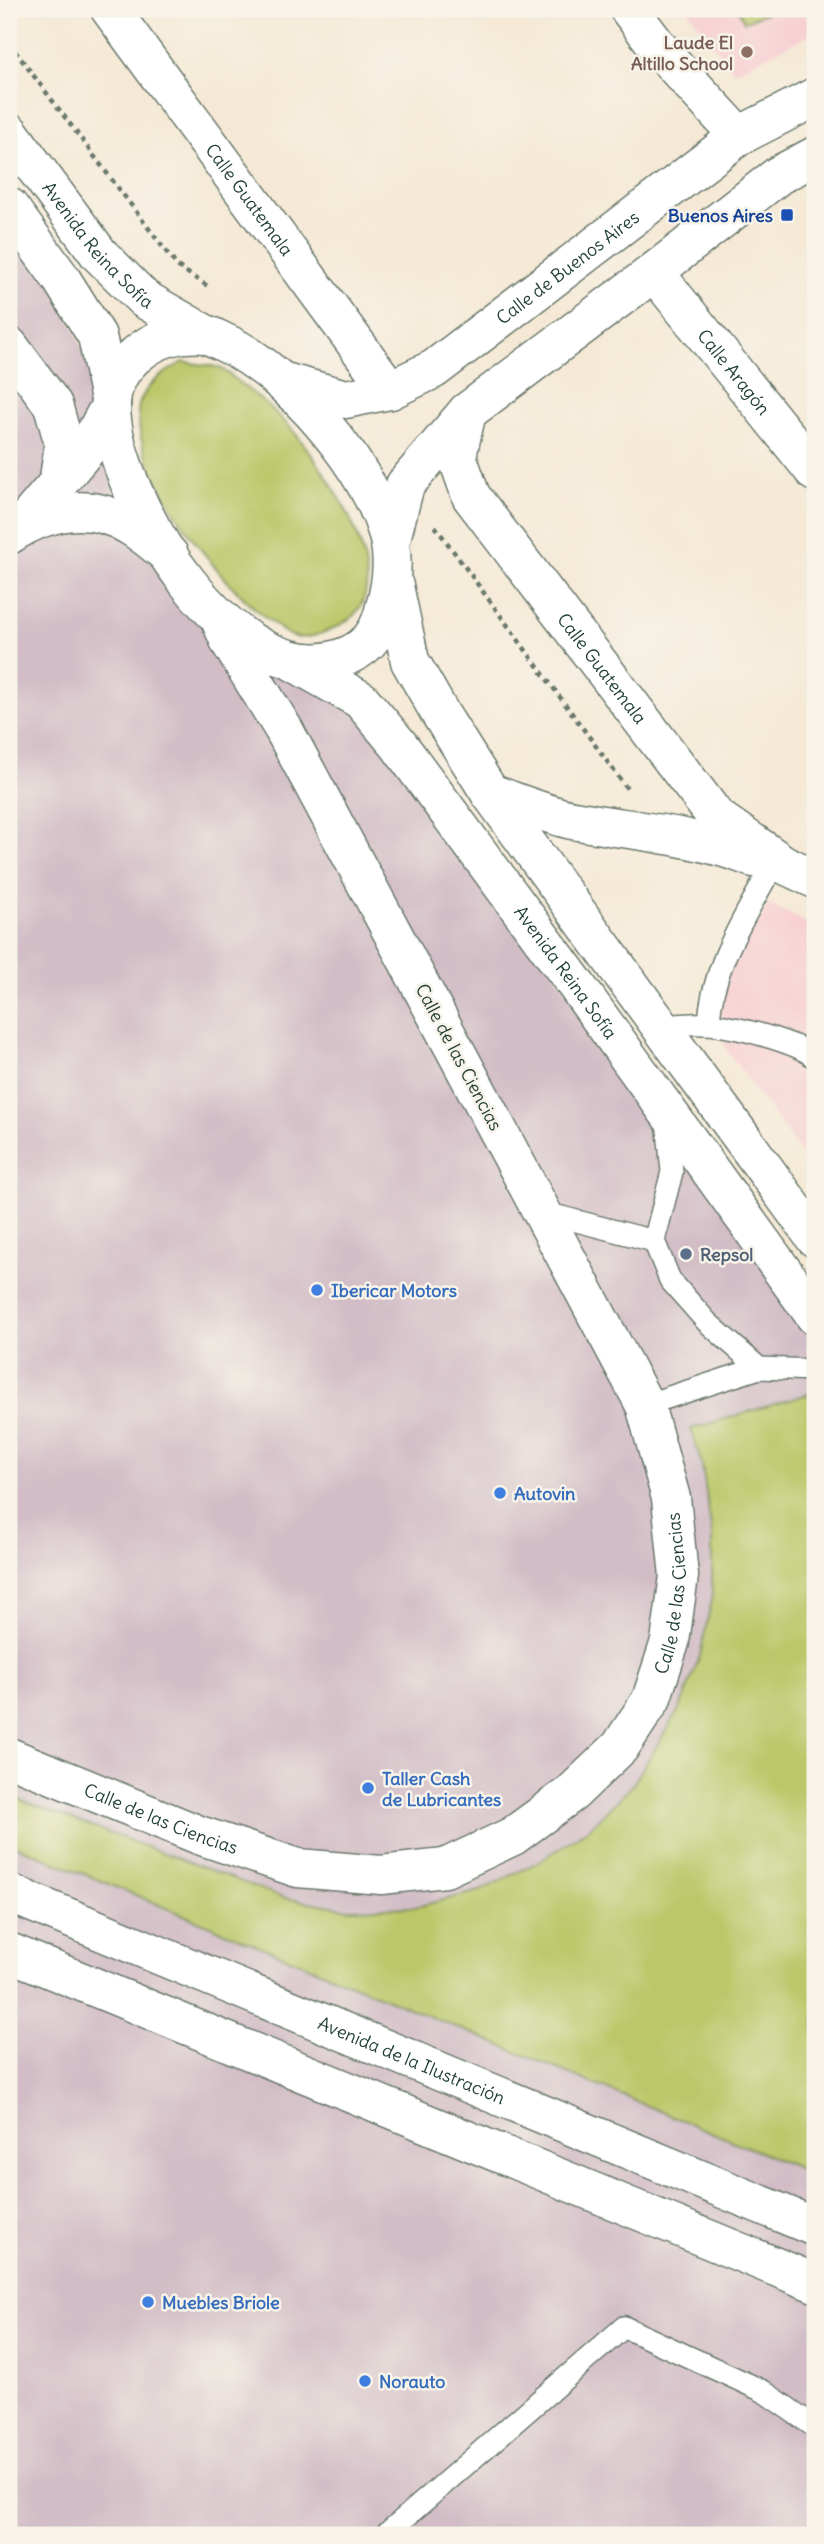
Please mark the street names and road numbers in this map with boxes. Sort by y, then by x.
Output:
street label: Calle Guatemala [201,138,299,260]
street label: Avenida Reina Sofía [38,177,157,313]
street label: Calle de Buenos Aires [491,205,643,329]
street label: Calle Aragón [693,324,776,419]
street label: Calle Guatemala [553,608,652,728]
street label: Avenida Reina Sofía [510,901,623,1043]
street label: Calle de las Ciencias [411,980,507,1134]
street label: Calle de las Ciencias [649,1512,691,1677]
street label: Calle de las Ciencias [81,1778,241,1859]
street label: Avenida de la Ilustración [315,2011,509,2109]

